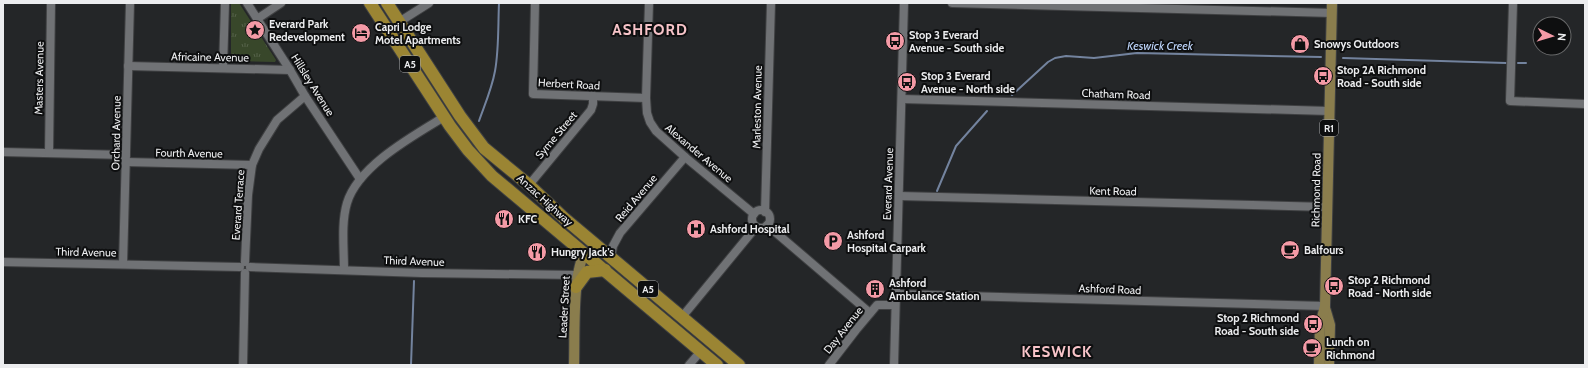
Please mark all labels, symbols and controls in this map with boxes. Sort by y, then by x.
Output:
north arrow [1532,16,1572,56]
place label: Everard Park Redevelopment [269,17,345,44]
place icon: Everard Park Redevelopment [244,19,266,41]
place label: Capri Lodge Motel Apartments [375,20,461,47]
district label: ASHFORD [612,21,688,39]
hotel icon: Capri Lodge Motel Apartments [350,22,372,44]
place label: Stop 3 Everard Avenue - South side [909,28,1004,55]
bus stop icon: Stop 3 Everard Avenue - South side [884,30,906,52]
text: N [1555,32,1569,41]
shop icon: Snowys Outdoors [1289,33,1311,55]
place label: Snowys Outdoors [1314,37,1399,51]
water label: Keswick Creek [1127,38,1194,53]
street label: Masters Avenue [31,41,47,115]
street label: Africaine Avenue [171,49,249,65]
street label: Hillsley Avenue [288,51,338,119]
road number: A5 [400,56,420,72]
place label: Stop 2A Richmond Road - South side [1337,63,1426,90]
street label: Marleston Avenue [749,65,765,149]
bus stop icon: Stop 2A Richmond Road - South side [1312,65,1334,87]
place label: Stop 3 Everard Avenue - North side [921,69,1015,96]
bus stop icon: Stop 3 Everard Avenue - North side [896,71,918,93]
street label: Herbert Road [538,75,600,93]
street label: Chatham Road [1081,86,1151,102]
street label: Orchard Avenue [108,95,124,170]
street label: Syme Street [532,108,580,162]
road number: R1 [1320,120,1338,136]
street label: Alexander Avenue [662,121,736,186]
street label: Fourth Avenue [155,145,223,161]
street label: Everard Avenue [880,147,896,220]
street label: Richmond Road [1308,153,1324,227]
street label: Everard Terrace [229,169,247,241]
street label: Anzac Highway [514,171,576,229]
street label: Reid Avenue [612,171,660,225]
street label: Kent Road [1089,184,1137,198]
restaurant icon: KFC [493,208,515,230]
place label: KFC [518,212,538,226]
hospital icon: Ashford Hospital [685,218,707,240]
place label: Ashford Hospital [710,222,790,236]
place label: Ashford Hospital Carpark [847,228,927,255]
parking icon: Ashford Hospital Carpark [822,230,844,252]
cafe icon: Balfours [1279,239,1301,261]
restaurant icon: Hungry Jack's [526,241,548,263]
place label: Balfours [1304,243,1344,257]
street label: Third Avenue [55,244,117,260]
place label: Hungry Jack's [551,245,614,259]
street label: Third Avenue [383,253,445,269]
place label: Stop 2 Richmond Road - North side [1348,273,1432,300]
street label: Leader Street [555,275,573,338]
bus stop icon: Stop 2 Richmond Road - North side [1323,275,1345,297]
place label: Ashford Ambulance Station [889,276,980,303]
building icon: Ashford Ambulance Station [864,278,886,300]
road number: A5 [638,281,658,297]
street label: Ashford Road [1078,281,1142,297]
street label: Day Avenue [820,303,866,356]
place label: Stop 2 Richmond Road - South side [1214,311,1299,338]
bus stop icon: Stop 2 Richmond Road - South side [1302,313,1324,335]
place label: Lunch on Richmond [1326,335,1375,362]
cafe icon: Lunch on Richmond [1301,337,1323,359]
district label: KESWICK [1022,343,1092,361]

